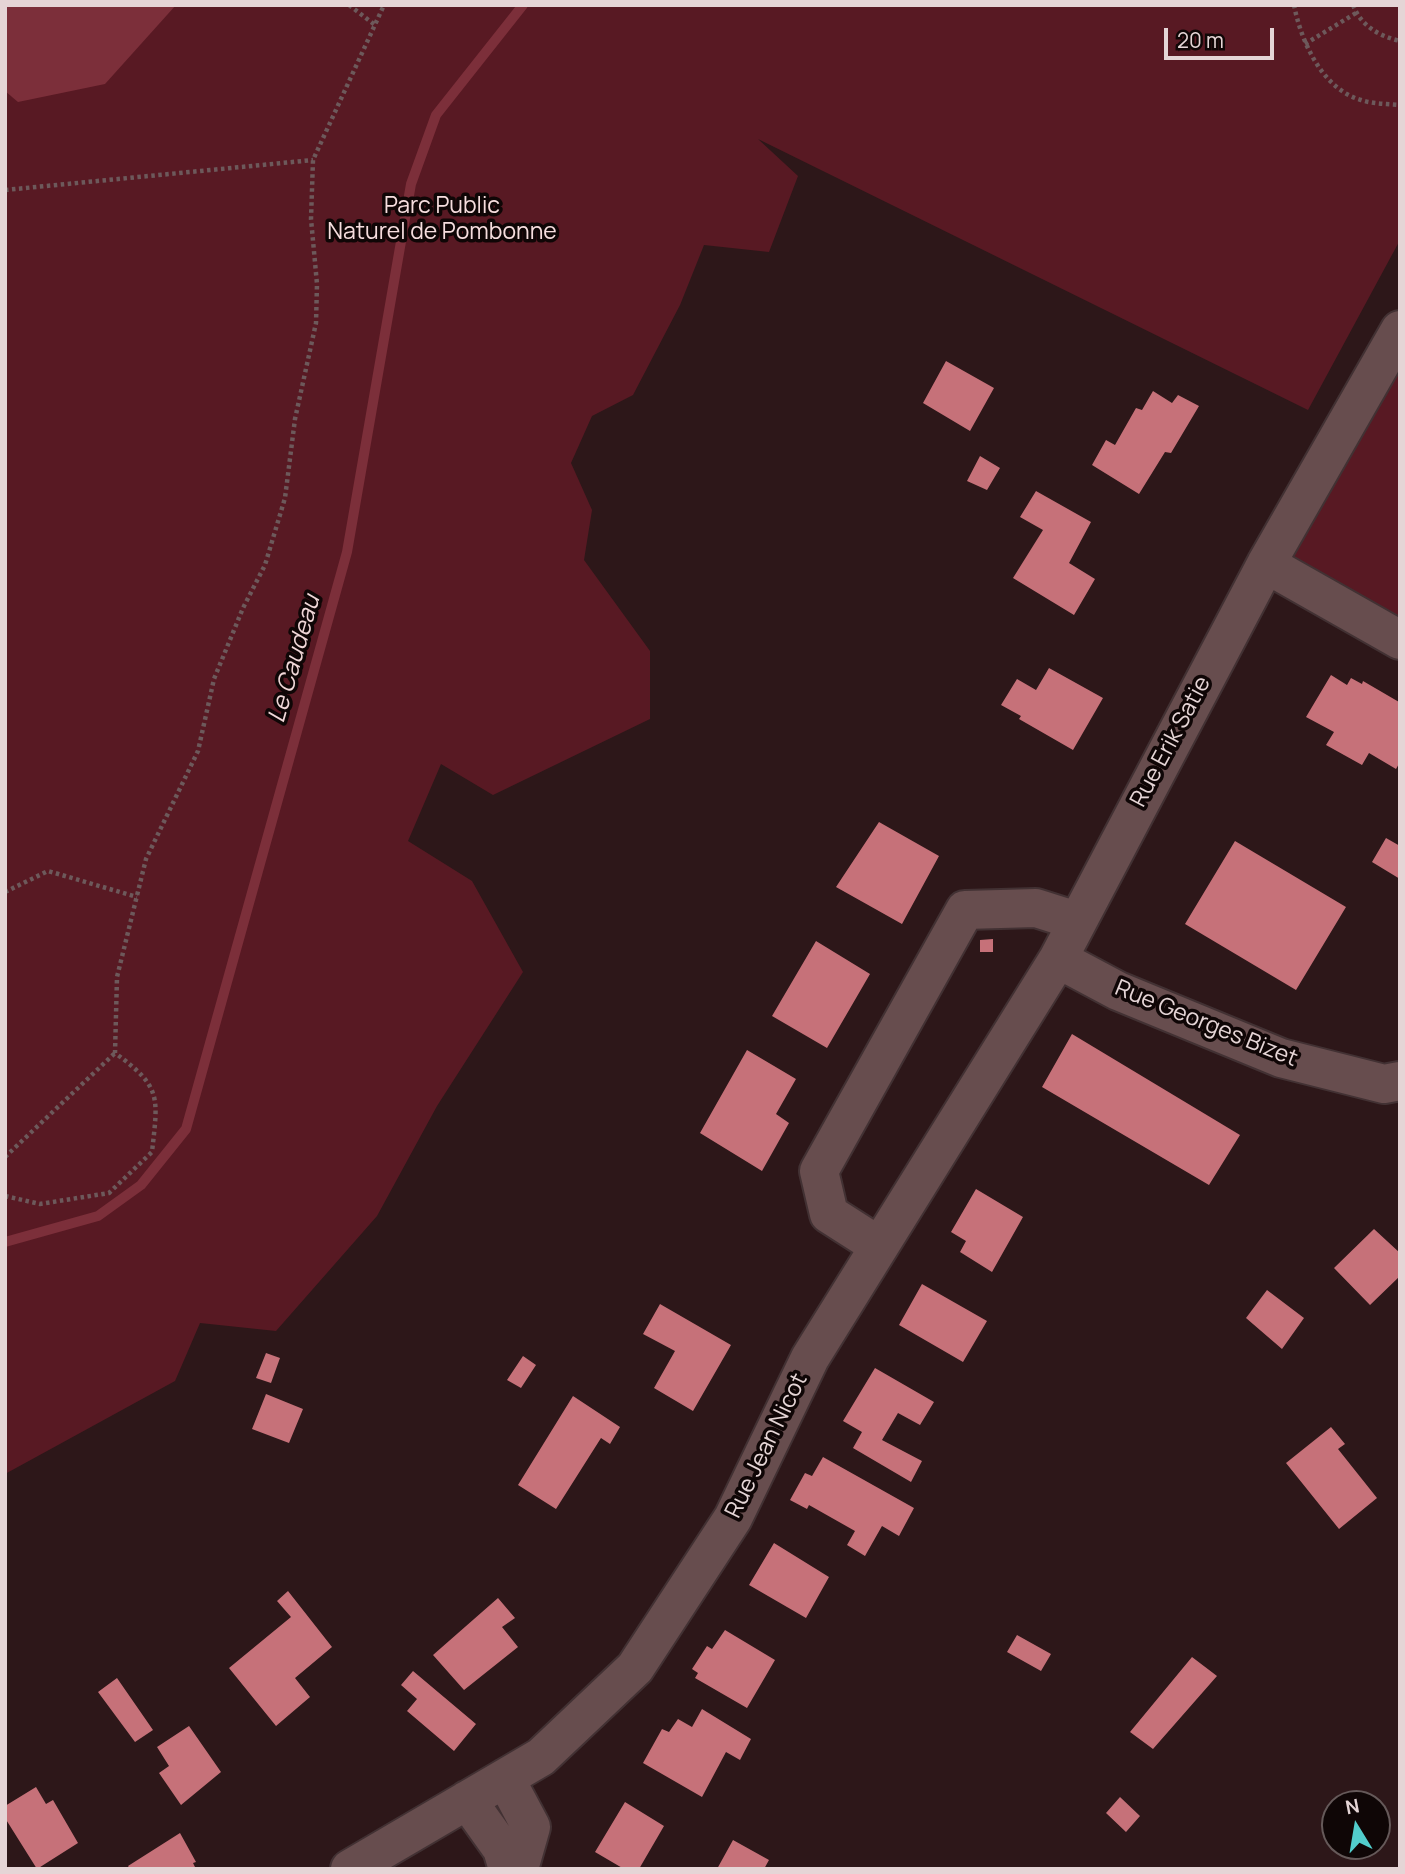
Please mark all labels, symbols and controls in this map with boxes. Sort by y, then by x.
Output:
scale bar [1167,14,1277,58]
text: 20 m [1177,26,1224,54]
park label: Parc Public Naturel de Pombonne [327,193,557,247]
water label: Le Caudeau [263,592,327,726]
street label: Rue Erik Satie [1125,672,1217,812]
street label: Rue Georges Bizet [1111,975,1301,1073]
street label: Rue Jean Nicot [720,1369,814,1523]
north arrow [1321,1790,1391,1860]
text: N [1343,1792,1362,1820]

